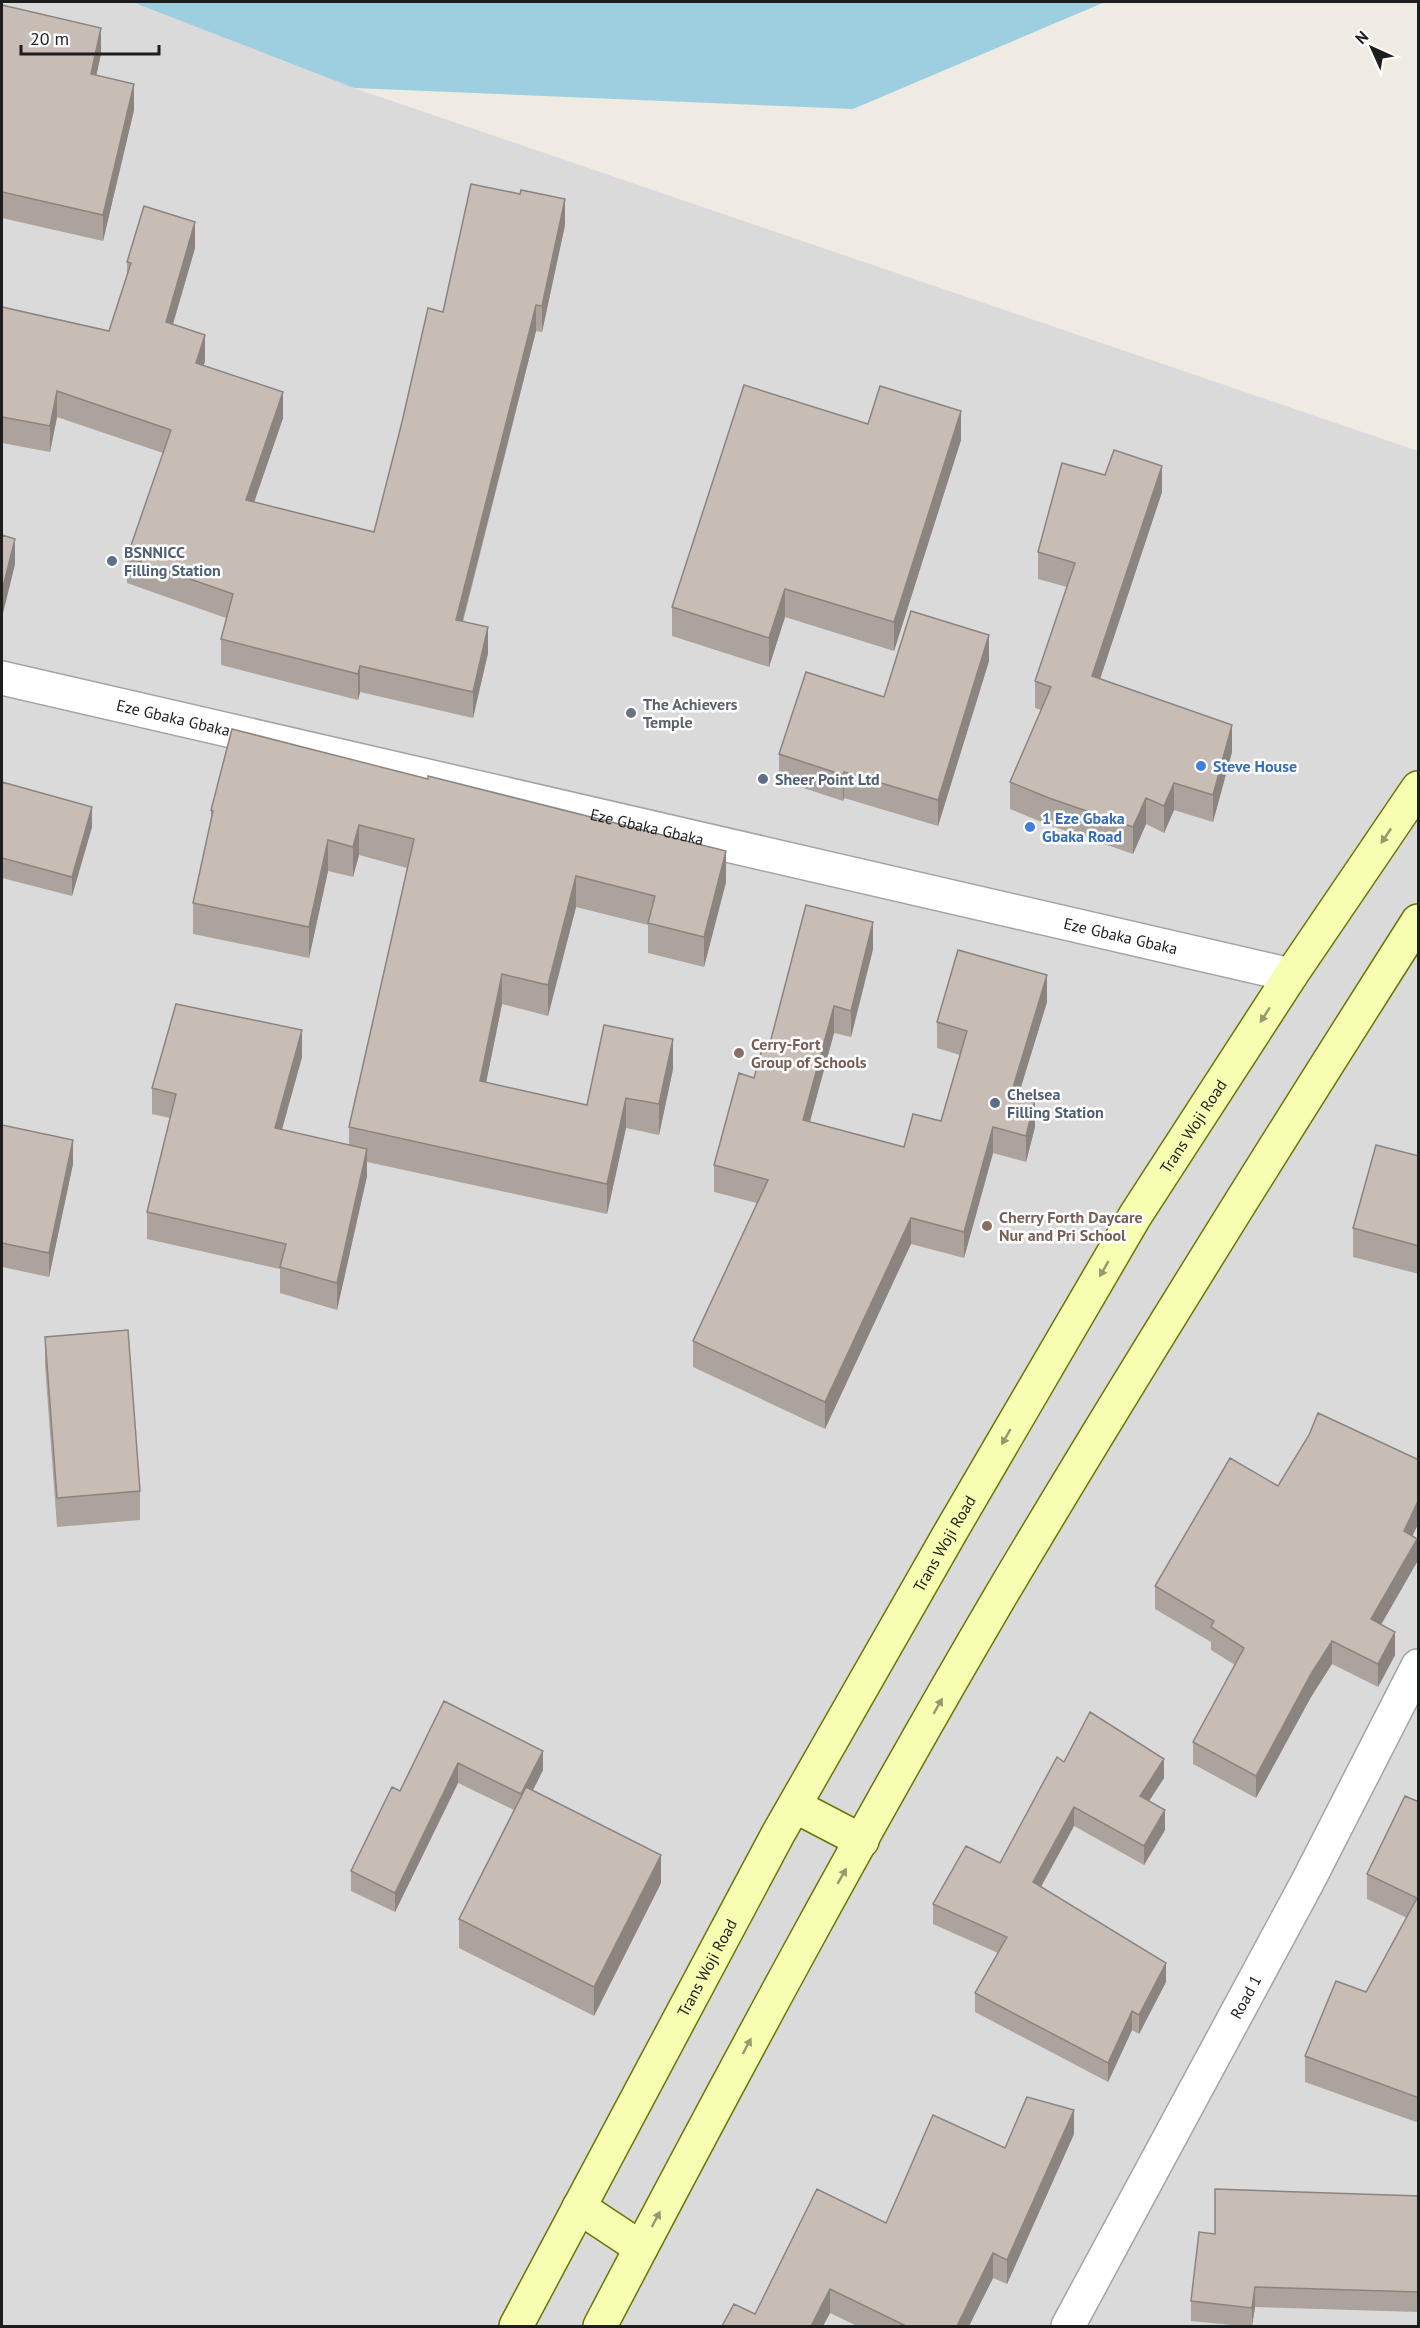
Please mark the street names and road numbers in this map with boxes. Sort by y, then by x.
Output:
street label: Eze Gbaka Gbaka [115,695,232,740]
street label: Eze Gbaka Gbaka [588,804,706,849]
street label: Eze Gbaka Gbaka [1062,913,1180,959]
street label: Trans Woji Road [1155,1076,1231,1177]
street label: Trans Woji Road [909,1492,980,1595]
street label: Trans Woji Road [673,1915,741,2020]
street label: Road 1 [1226,1971,1266,2022]

